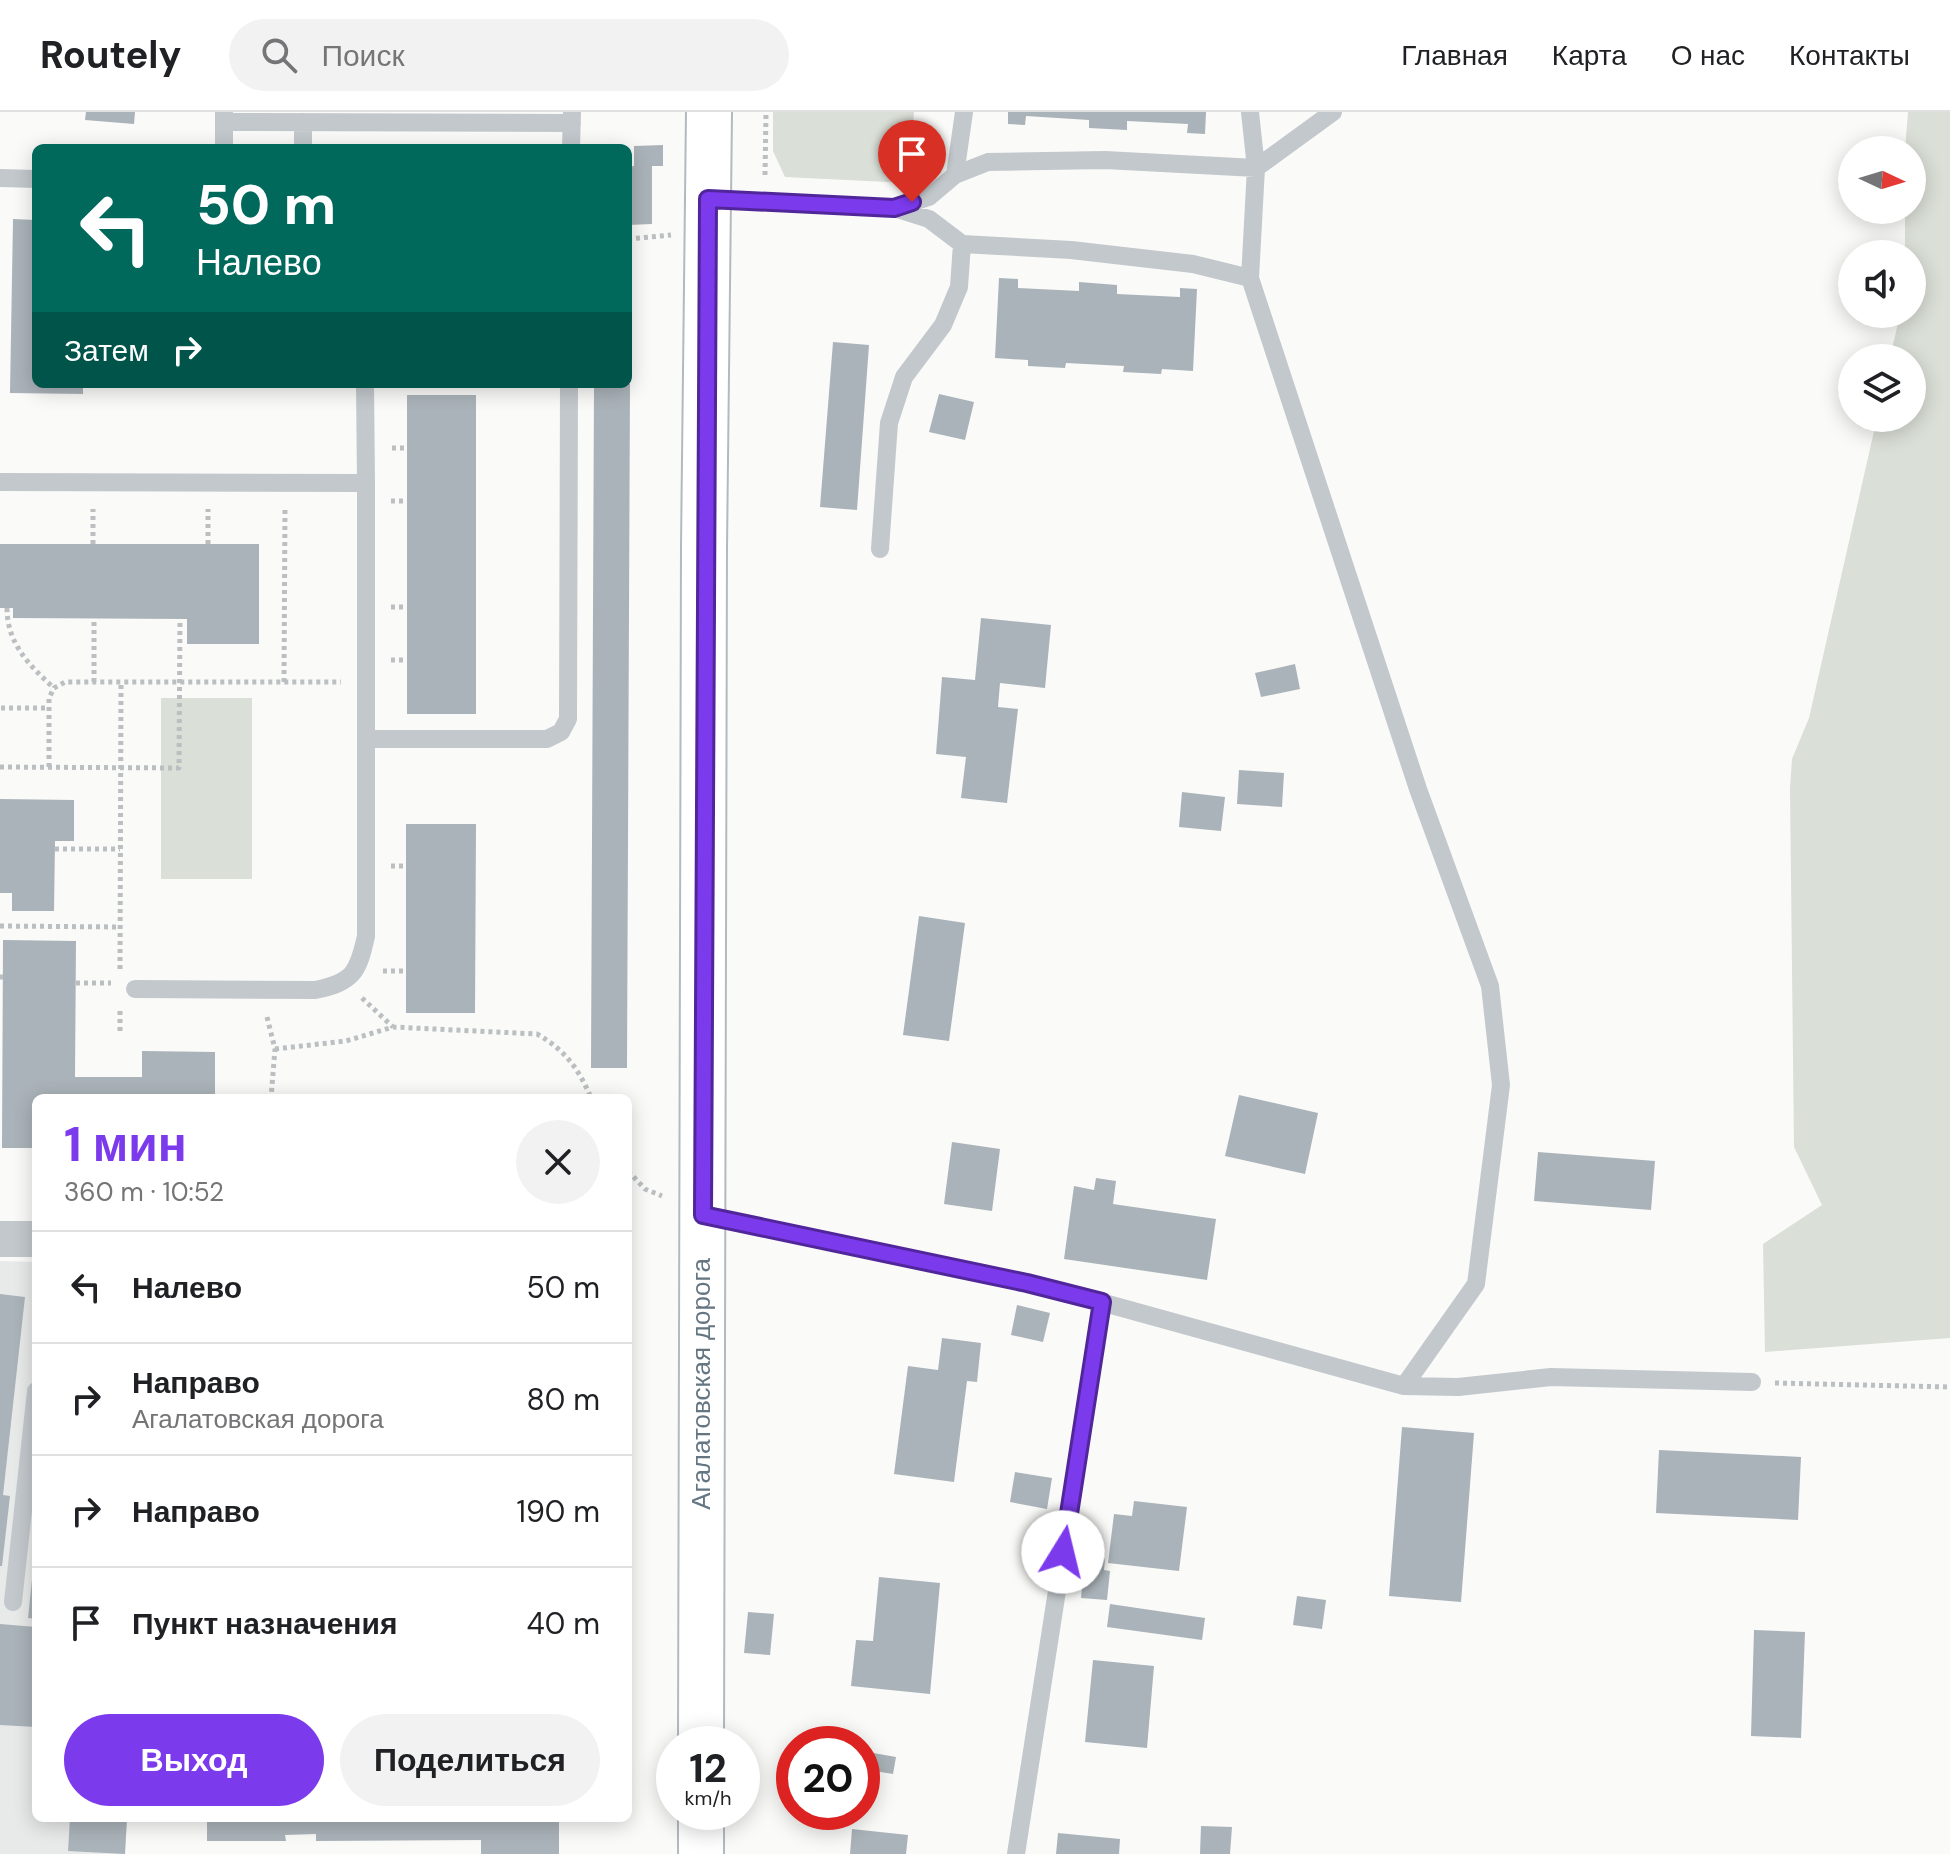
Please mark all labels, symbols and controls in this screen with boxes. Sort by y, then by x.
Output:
search box [229,19,789,91]
text: Routely [40,30,181,80]
icon: search [257,33,301,77]
text: Поиск [321,36,405,75]
text: Главная [1401,37,1508,74]
text: Карта [1552,37,1627,74]
text: О нас [1671,37,1745,74]
text: Контакты [1789,37,1910,74]
pin [878,120,946,202]
icon: arrive [890,132,934,176]
north arrow [1838,136,1926,224]
map controls [1838,136,1926,432]
text: 50 m [196,168,336,241]
icon: left [64,176,168,280]
text: Налево [196,239,322,286]
button: sound [1838,240,1926,328]
icon: right [165,328,209,372]
text: Затем [64,331,149,370]
button: layers [1838,344,1926,432]
text: 1 мин [64,1113,187,1176]
button: close [516,1120,600,1204]
text: 360 m · 10:52 [64,1175,224,1209]
street label: Агалатовская дорога [684,1258,718,1510]
icon: left [64,1265,108,1309]
text: Налево [132,1268,242,1307]
text: 50 m [526,1268,600,1307]
text: Направо [132,1363,260,1402]
icon: right [64,1377,108,1421]
text: 80 m [527,1380,600,1419]
text: Агалатовская дорога [132,1402,384,1436]
icon: right [64,1489,108,1533]
text: Направо [132,1492,260,1531]
text: 190 m [517,1492,600,1531]
position arrow [1021,1510,1105,1594]
icon: arrive [64,1601,108,1645]
text: Пункт назначения [132,1604,397,1643]
text: 40 m [527,1604,600,1643]
button: Выход [64,1714,324,1806]
button: Поделиться [340,1714,600,1806]
speed limit sign: 20 [776,1726,880,1830]
text: 12 [689,1742,727,1794]
text: km/h [684,1785,732,1811]

